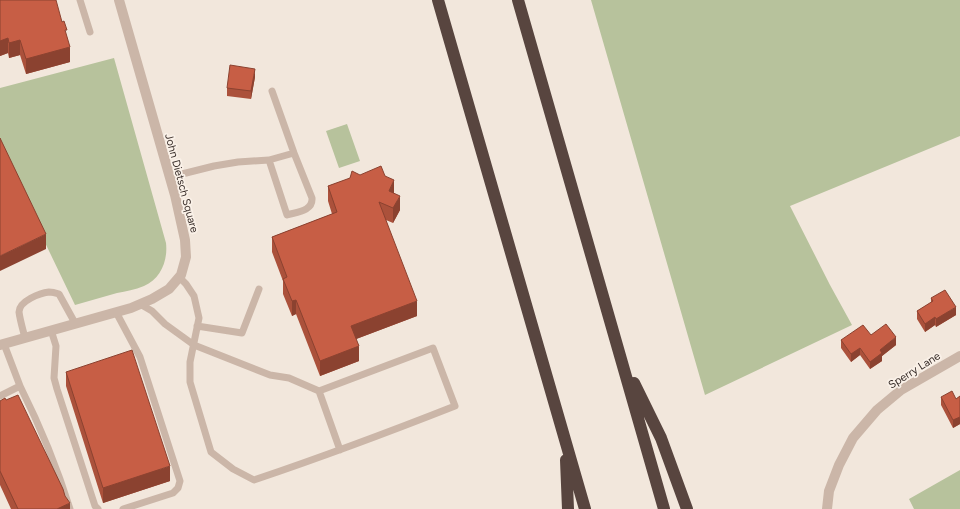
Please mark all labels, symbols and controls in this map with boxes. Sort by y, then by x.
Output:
street label: John Dietsch Square [162,132,201,234]
street label: Sperry Lane [886,349,943,391]

